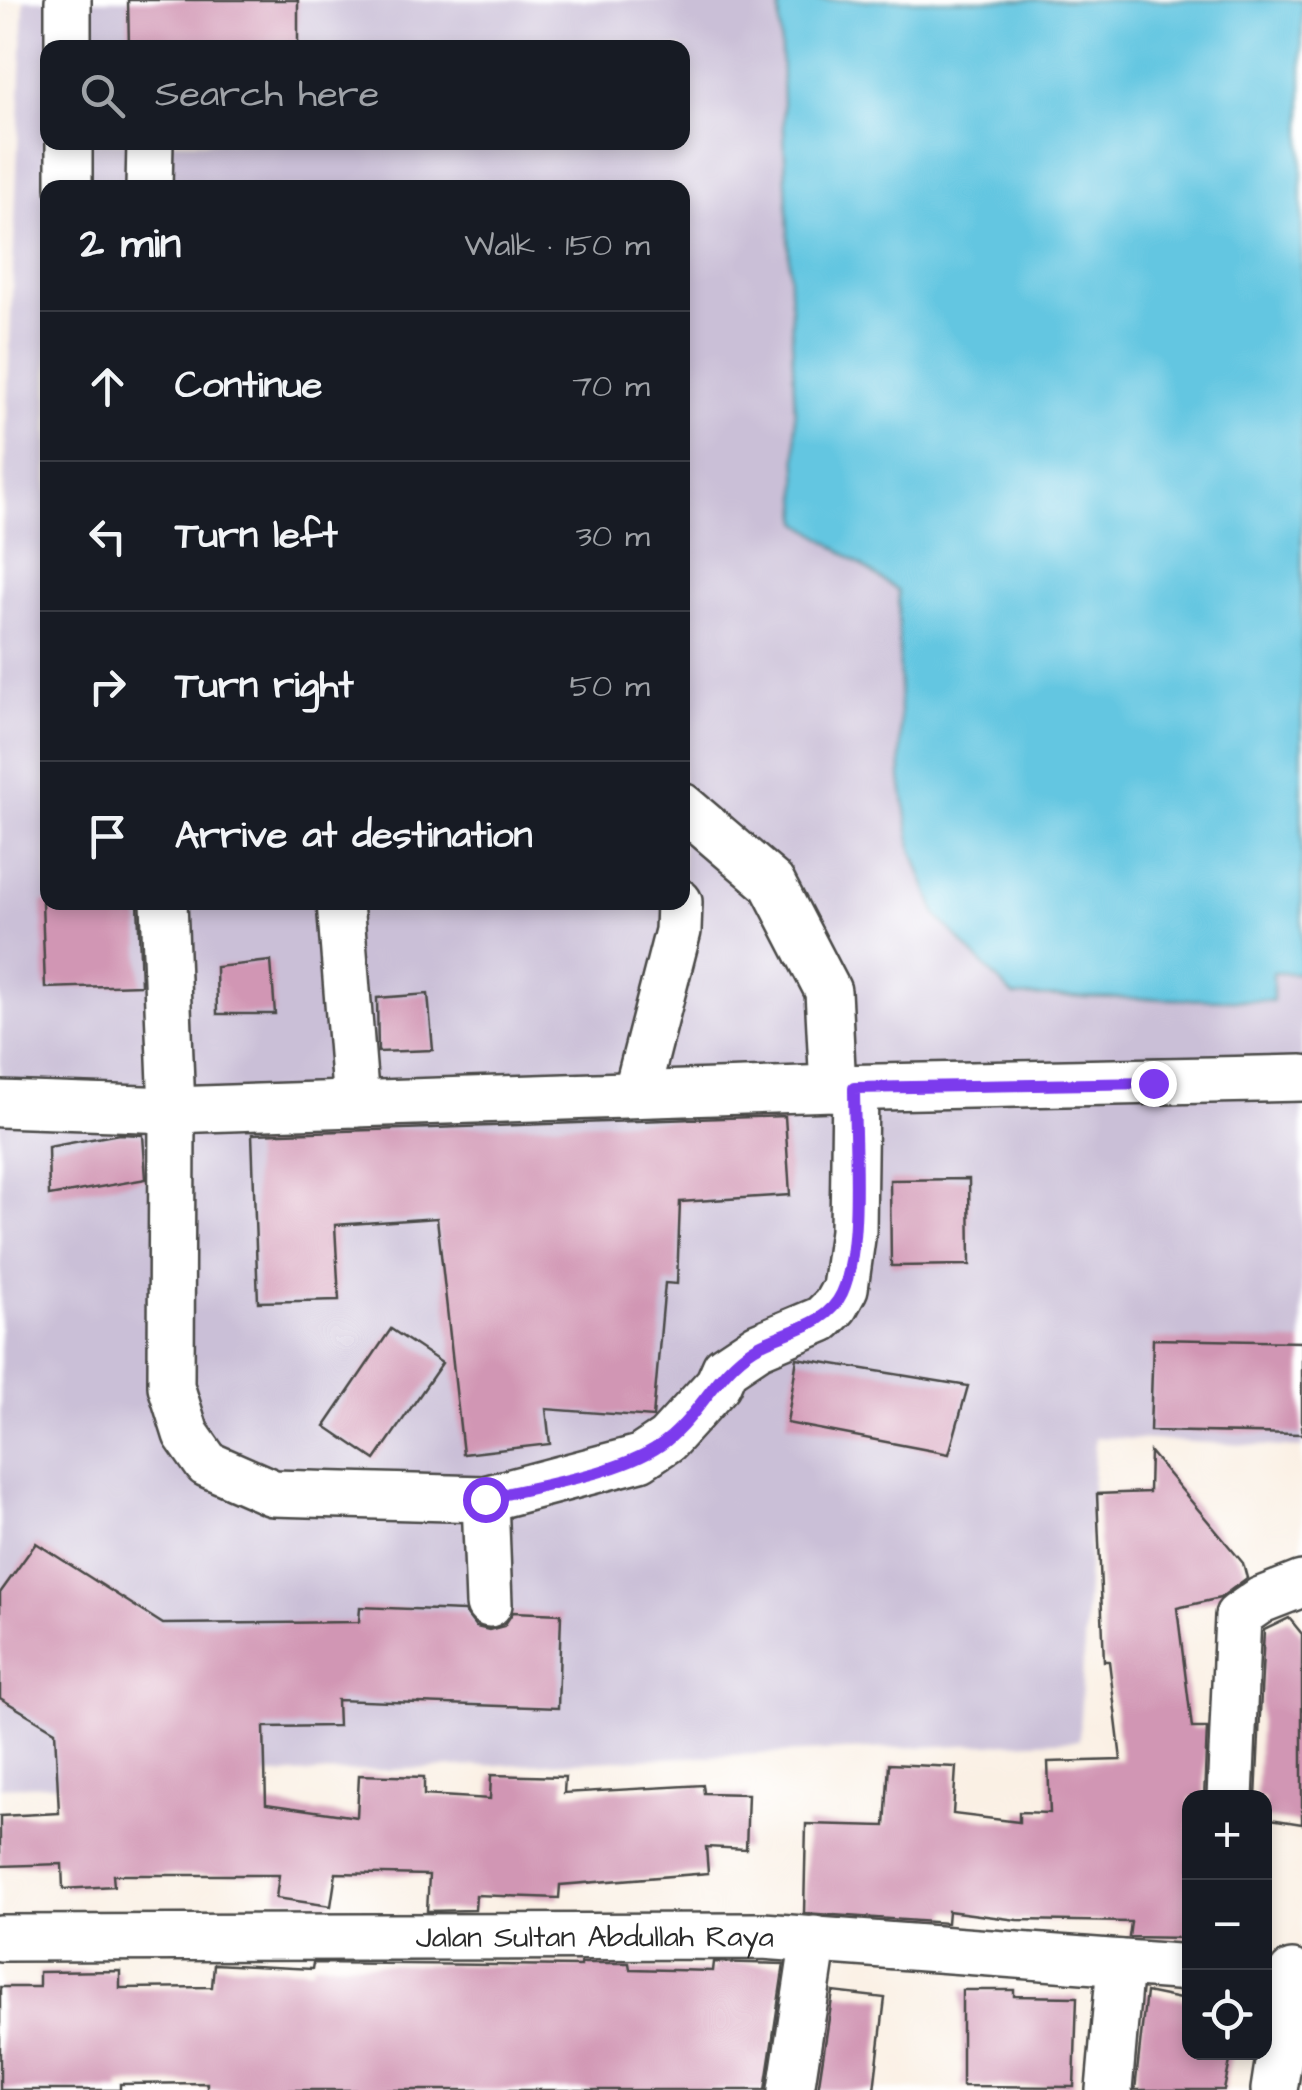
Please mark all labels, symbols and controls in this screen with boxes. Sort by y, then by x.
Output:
search box [40,40,690,150]
icon: search [75,68,130,123]
text: Search here [155,69,379,121]
text: 2 min [80,216,181,274]
text: Walk · 150 m [464,223,650,268]
icon: ahead [80,359,135,414]
text: Continue [175,360,322,412]
text: 70 m [572,364,650,409]
icon: left [80,509,135,564]
text: Turn left [175,510,338,562]
text: 30 m [576,514,650,559]
icon: right [80,659,135,714]
text: Turn right [175,660,354,712]
text: 50 m [569,664,650,709]
icon: arrive [80,809,135,864]
text: Arrive at destination [175,810,532,862]
route end [1131,1061,1177,1107]
route start [463,1477,509,1523]
map controls [1182,1790,1272,2060]
button: + [1182,1790,1272,1880]
button: − [1182,1880,1272,1970]
street label: Jalan Sultan Abdullah Raya [416,1916,776,1959]
button: locate [1182,1970,1272,2060]

